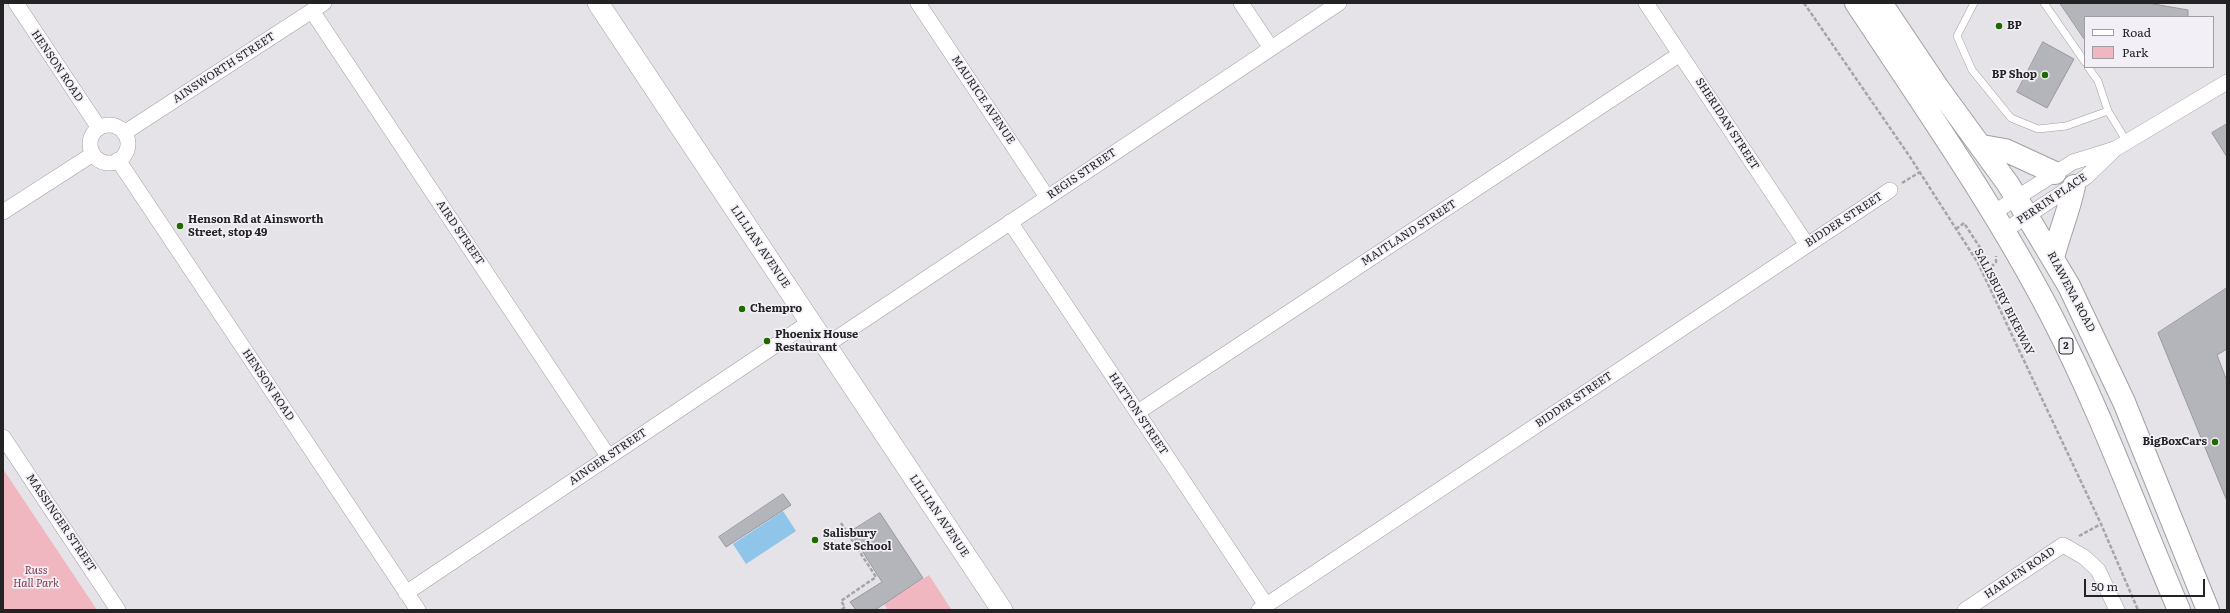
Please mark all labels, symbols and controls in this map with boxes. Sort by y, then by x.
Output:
legend [2084,16,2214,68]
place label: BP [2007,19,2022,33]
marker: BP [1994,21,2004,31]
text: Road [2122,23,2151,41]
street label: HENSON ROAD [28,28,86,104]
street label: AINSWORTH STREET [170,30,278,106]
text: Park [2122,43,2148,61]
street label: MAURICE AVENUE [949,53,1017,147]
place label: BP Shop [1992,68,2037,82]
marker: BP Shop [2040,70,2050,80]
street label: SHERIDAN STREET [1692,76,1762,172]
street label: REGIS STREET [1045,146,1119,202]
street label: PERRIN PLACE [2014,171,2090,227]
street label: BIDDER STREET [1803,190,1885,250]
street label: MAITLAND STREET [1359,197,1459,269]
street label: AIRD STREET [433,198,487,268]
street label: LILLIAN AVENUE [728,203,792,291]
place label: Henson Rd at Ainsworth Street, stop 49 [188,213,324,239]
marker: Henson Rd at Ainsworth Street, stop 49 [175,221,185,231]
street label: SALISBURY BIKEWAY [1971,246,2037,358]
street label: RIAWENA ROAD [2044,249,2098,335]
place label: Chempro [750,302,802,316]
marker: Chempro [737,304,747,314]
place label: Phoenix House Restaurant [775,328,858,354]
marker: Phoenix House Restaurant [762,336,772,346]
road number: 2 [2059,338,2073,354]
street label: HENSON ROAD [239,347,297,423]
street label: BIDDER STREET [1533,369,1615,431]
street label: HATTON STREET [1106,370,1170,458]
street label: AINGER STREET [566,426,650,488]
place label: BigBoxCars [2142,435,2207,449]
marker: BigBoxCars [2210,437,2220,447]
street label: MASSINGER STREET [23,471,99,575]
street label: LILLIAN AVENUE [907,472,971,560]
place label: Salisbury State School [823,527,891,553]
marker: Salisbury State School [810,535,820,545]
street label: HARLEN ROAD [1982,544,2058,602]
park label: Russ Hall Park [13,564,59,590]
scale bar [2086,571,2207,597]
text: 50 m [2091,577,2118,595]

